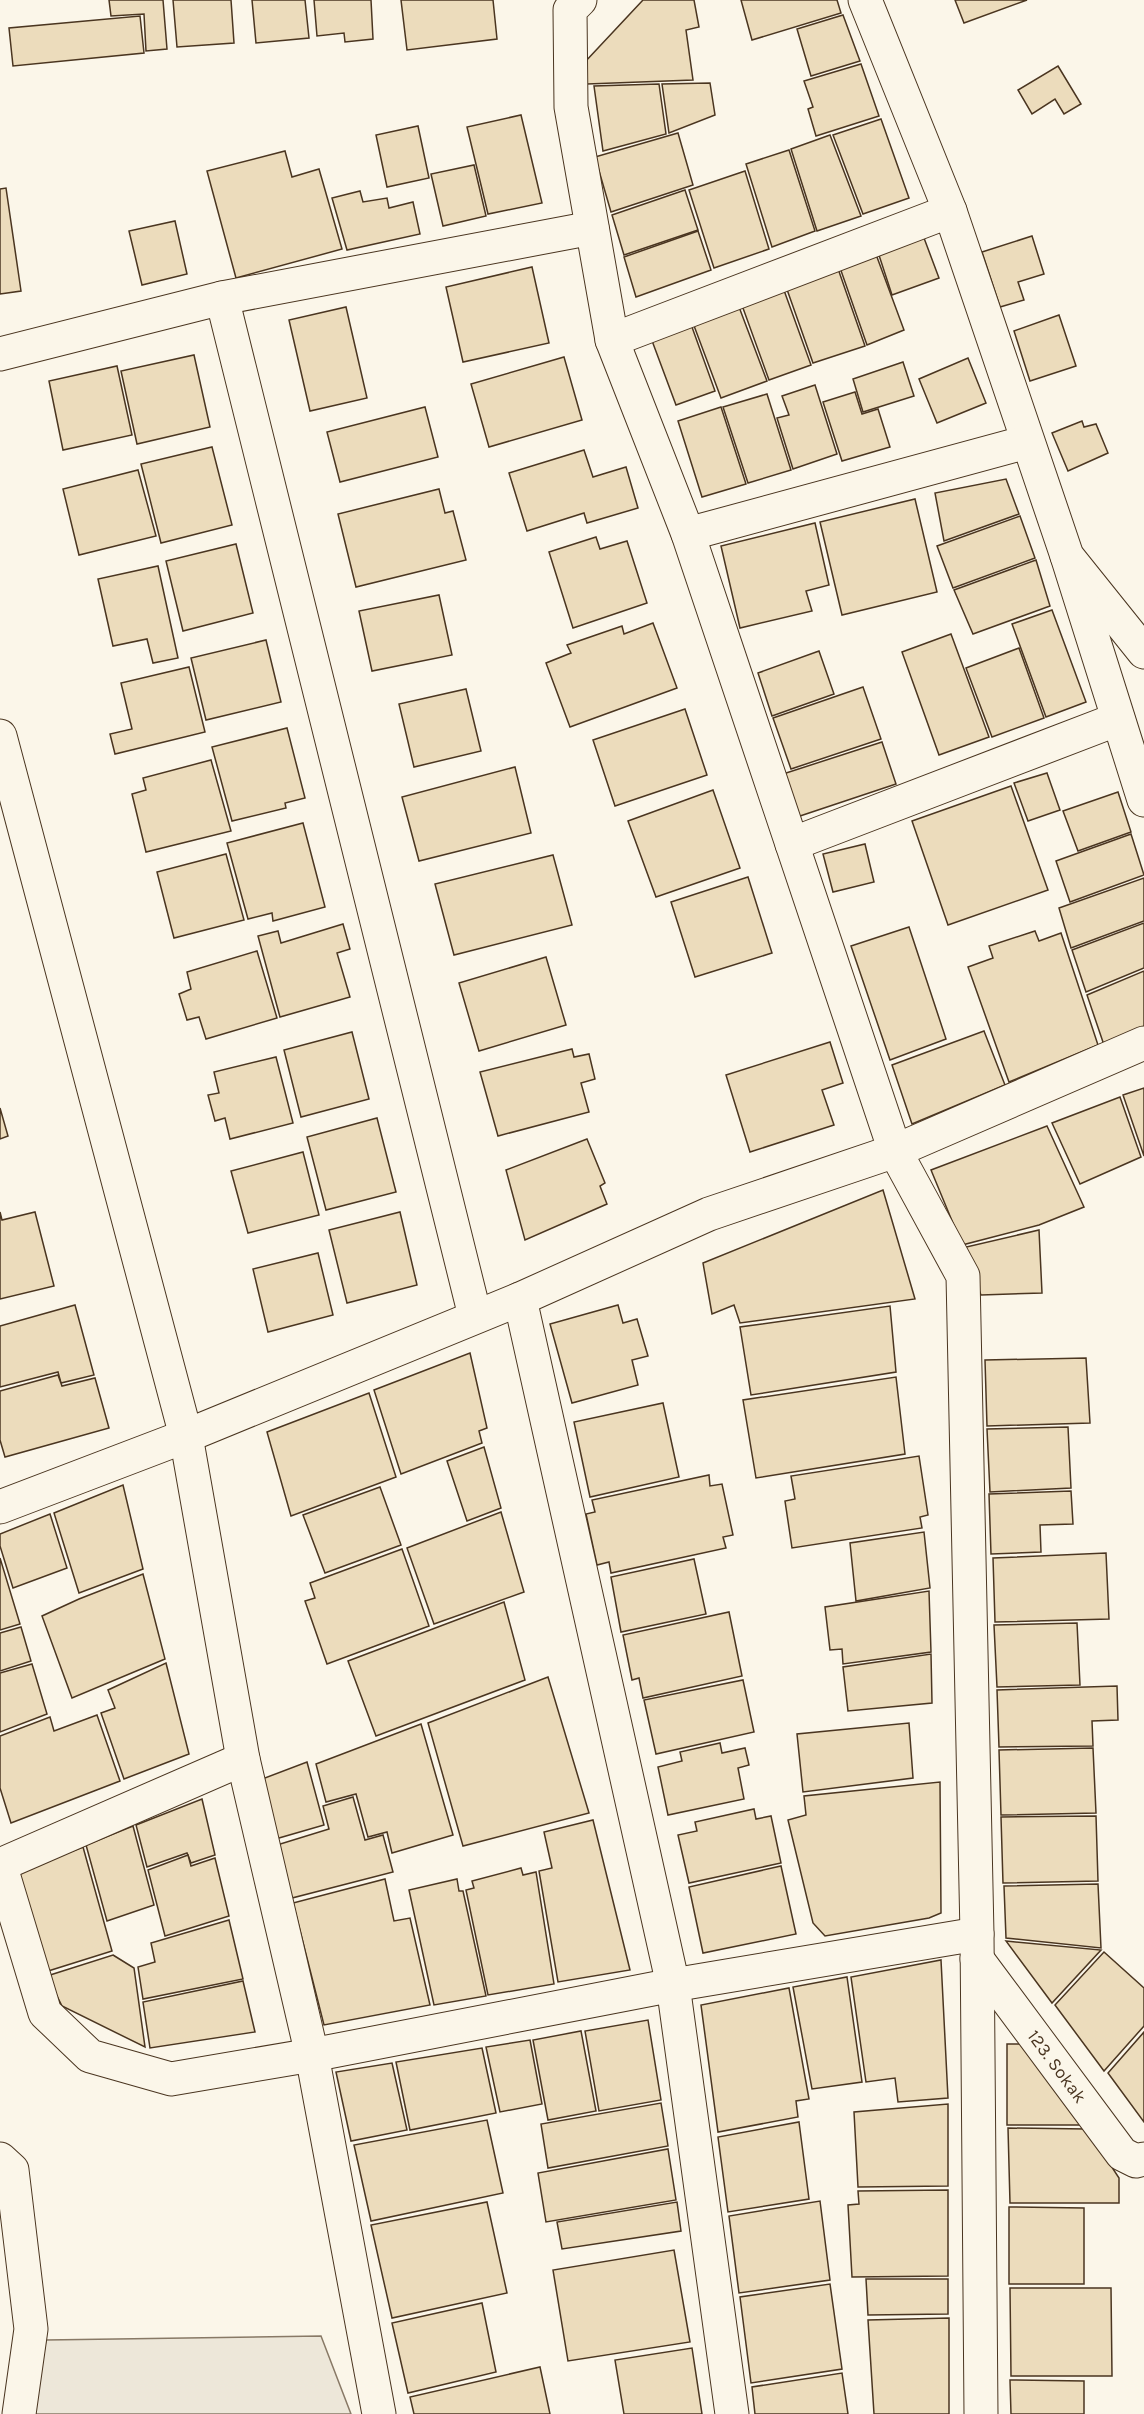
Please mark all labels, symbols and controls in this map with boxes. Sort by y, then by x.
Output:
street label: 123. Sokak [1023,2026,1091,2107]

